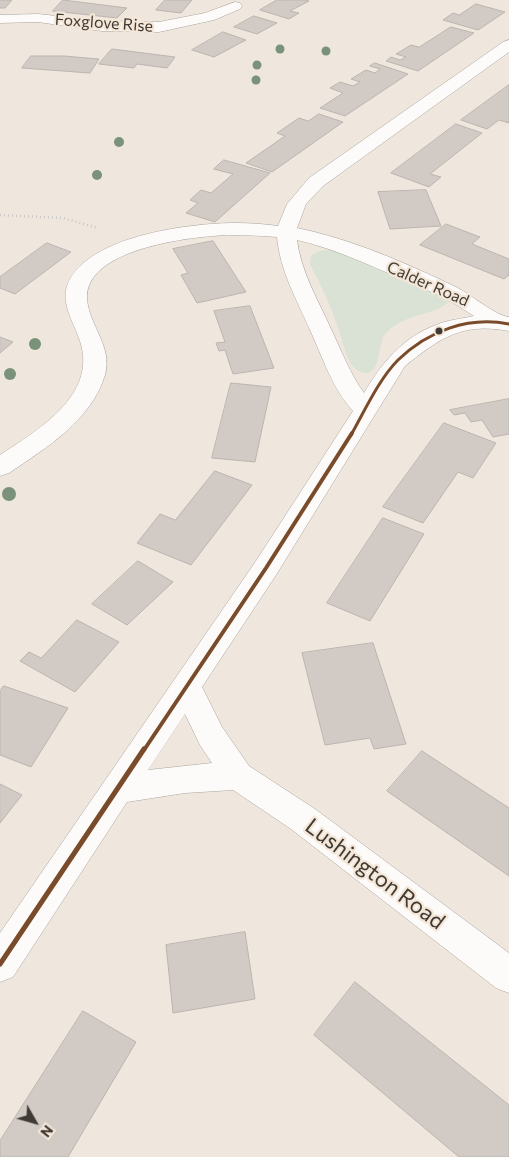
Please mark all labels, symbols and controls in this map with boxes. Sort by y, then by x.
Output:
street label: Foxglove Rise [54,10,154,36]
street label: Calder Road [384,257,472,311]
unlabelled marker [434,326,444,336]
street label: Lushington Road [300,813,450,935]
north arrow [10,1097,60,1147]
text: N [37,1122,57,1141]

